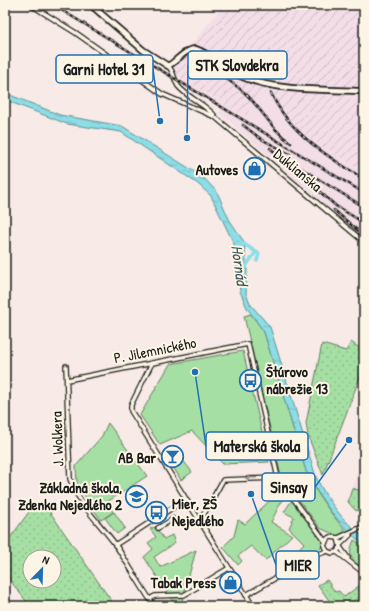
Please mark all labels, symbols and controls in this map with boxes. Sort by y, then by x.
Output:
callout: STK Slovdekra [188,51,287,79]
text: STK Slovdekra [195,54,279,76]
callout: Garni Hotel 31 [56,55,153,83]
text: Garni Hotel 31 [63,58,145,80]
street label: Duklianska [269,144,327,197]
shop icon: Autoves [241,156,267,182]
place label: Autoves [196,159,238,180]
water label: Hornád [226,244,254,289]
street label: P. Jilemnického [112,332,198,368]
place label: Štúrovo nábrežie 13 [266,361,328,399]
bus stop icon: Štúrovo nábrežie 13 [238,367,264,393]
street label: J. Wolkera [46,411,68,467]
callout: Materská škola [206,432,308,460]
text: Materská škola [214,435,301,457]
bar icon: AB Bar [159,444,185,470]
place label: AB Bar [118,447,156,468]
callout: Sinsay [262,473,315,501]
one-way arrow [245,475,257,482]
text: Sinsay [270,476,308,499]
place label: Základná škola, Zdenka Nejedlého 2 [18,477,123,515]
school or university icon: Základná škola, Zdenka Nejedlého 2 [124,483,150,509]
place label: Mier, ZŠ Nejedlého [172,493,224,531]
bus stop icon: Mier, ZŠ Nejedlého [144,499,170,525]
north arrow [22,549,62,589]
callout: MIER [276,551,319,579]
text: N [40,552,51,567]
text: MIER [284,554,313,576]
shop icon: Tabak Press [218,569,244,595]
place label: Tabak Press [150,572,216,593]

